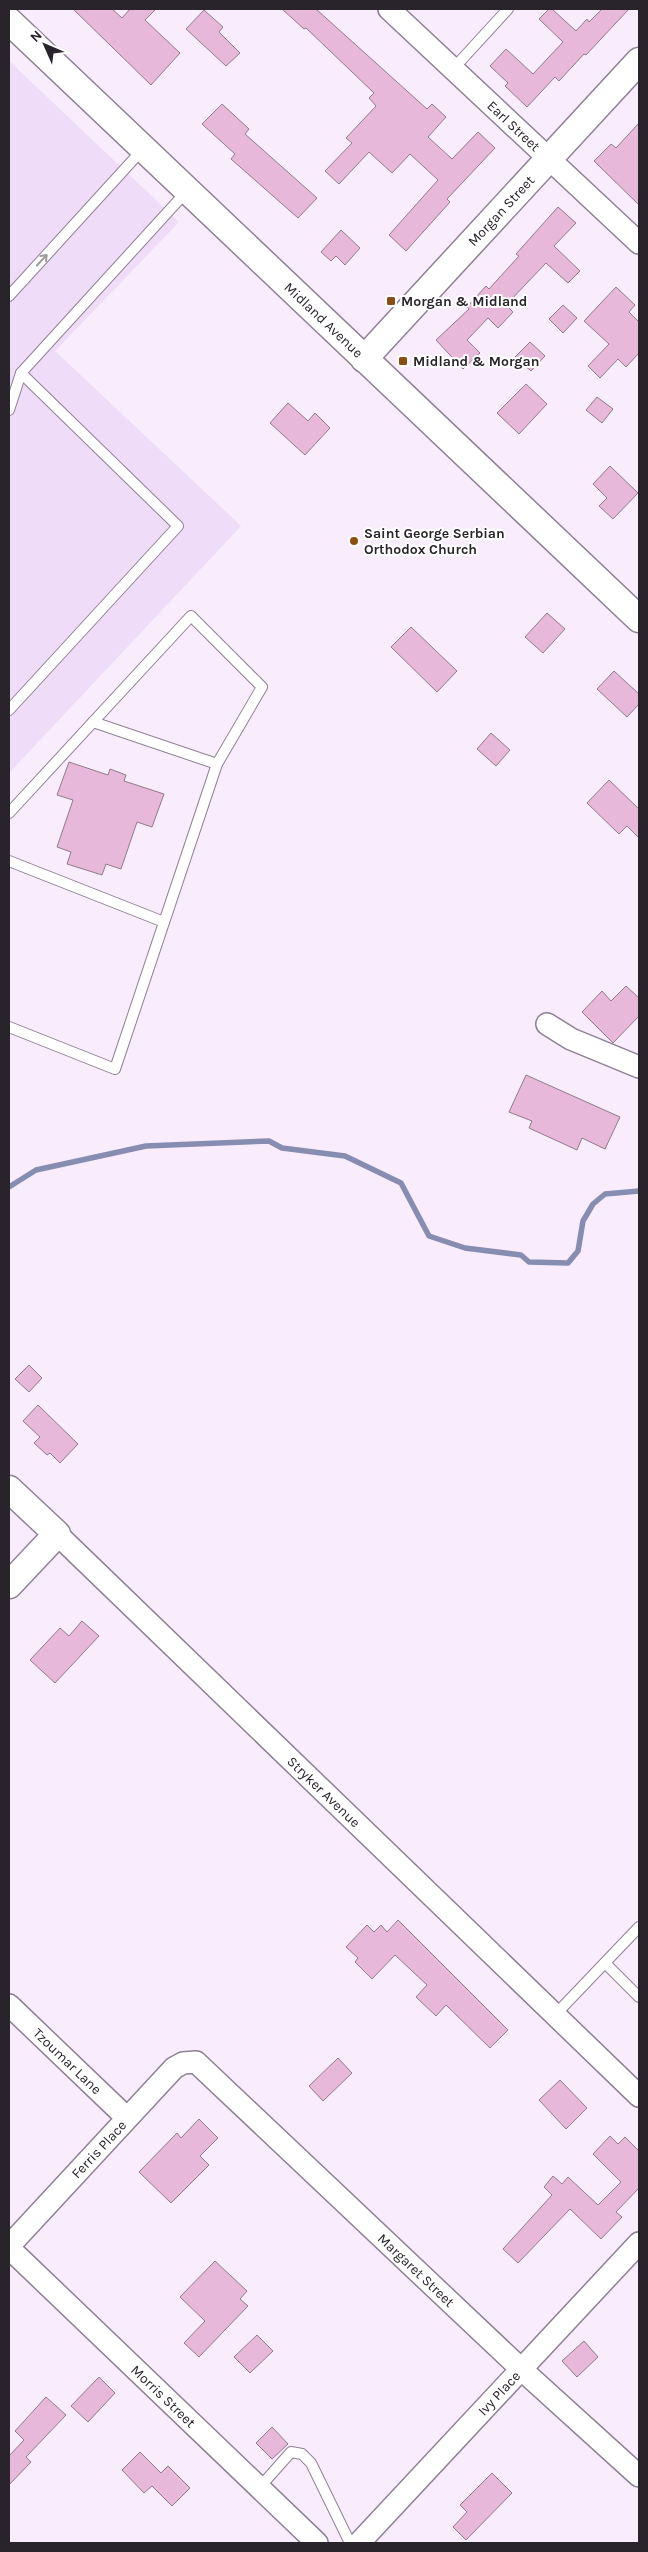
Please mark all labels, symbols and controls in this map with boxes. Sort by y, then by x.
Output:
north arrow [20,20,70,70]
text: N [27,27,46,46]
street label: Earl Street [483,97,544,155]
street label: Morgan Street [465,172,538,250]
one-way arrow [36,254,48,267]
street label: Midland Avenue [281,279,366,361]
place label: Morgan & Midland [401,293,527,310]
marker: Morgan & Midland [385,295,397,307]
place label: Midland & Morgan [413,353,539,370]
marker: Midland & Morgan [397,355,409,367]
place label: Saint George Serbian Orthodox Church [364,525,505,558]
marker: Saint George Serbian Orthodox Church [348,535,360,547]
street label: Stryker Avenue [283,1753,364,1831]
street label: Tzoumar Lane [29,2025,105,2098]
street label: Ferris Place [68,2117,130,2182]
street label: Margaret Street [374,2230,458,2311]
street label: Morris Street [127,2362,199,2431]
street label: Ivy Place [474,2368,524,2419]

